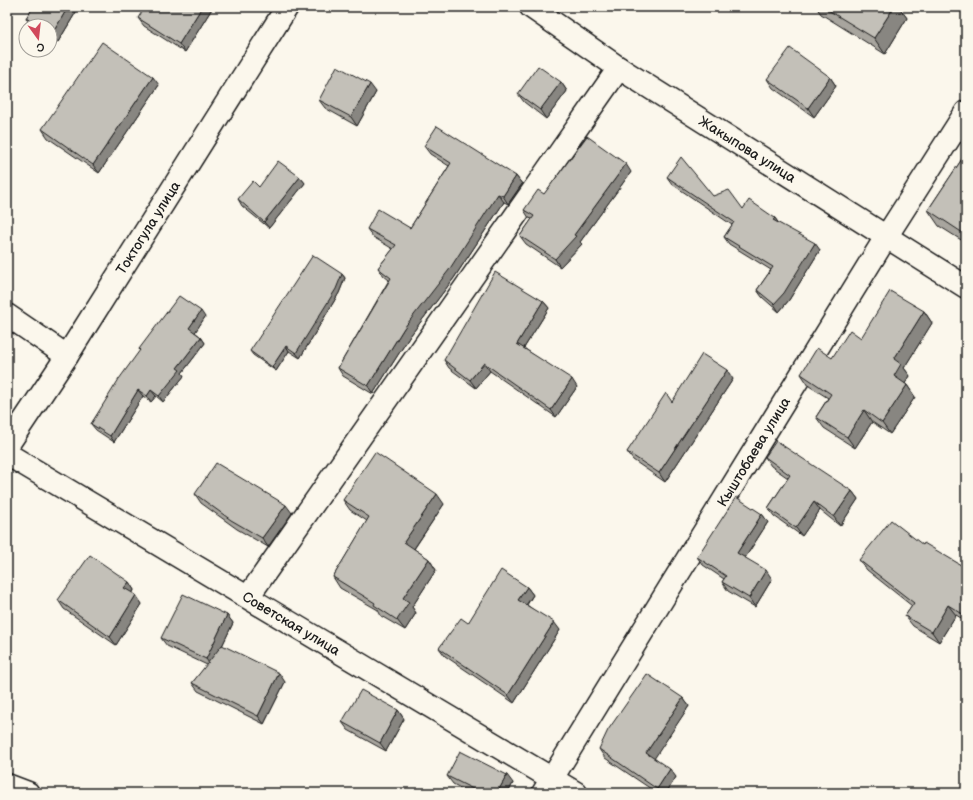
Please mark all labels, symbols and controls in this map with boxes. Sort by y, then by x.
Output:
north arrow [18,18,58,58]
text: С [35,40,46,55]
street label: Жакыпова улица [696,112,800,186]
street label: Токтогула улица [112,177,184,277]
street label: Кыштобаева улица [713,393,794,510]
street label: Советская улица [239,588,344,659]

